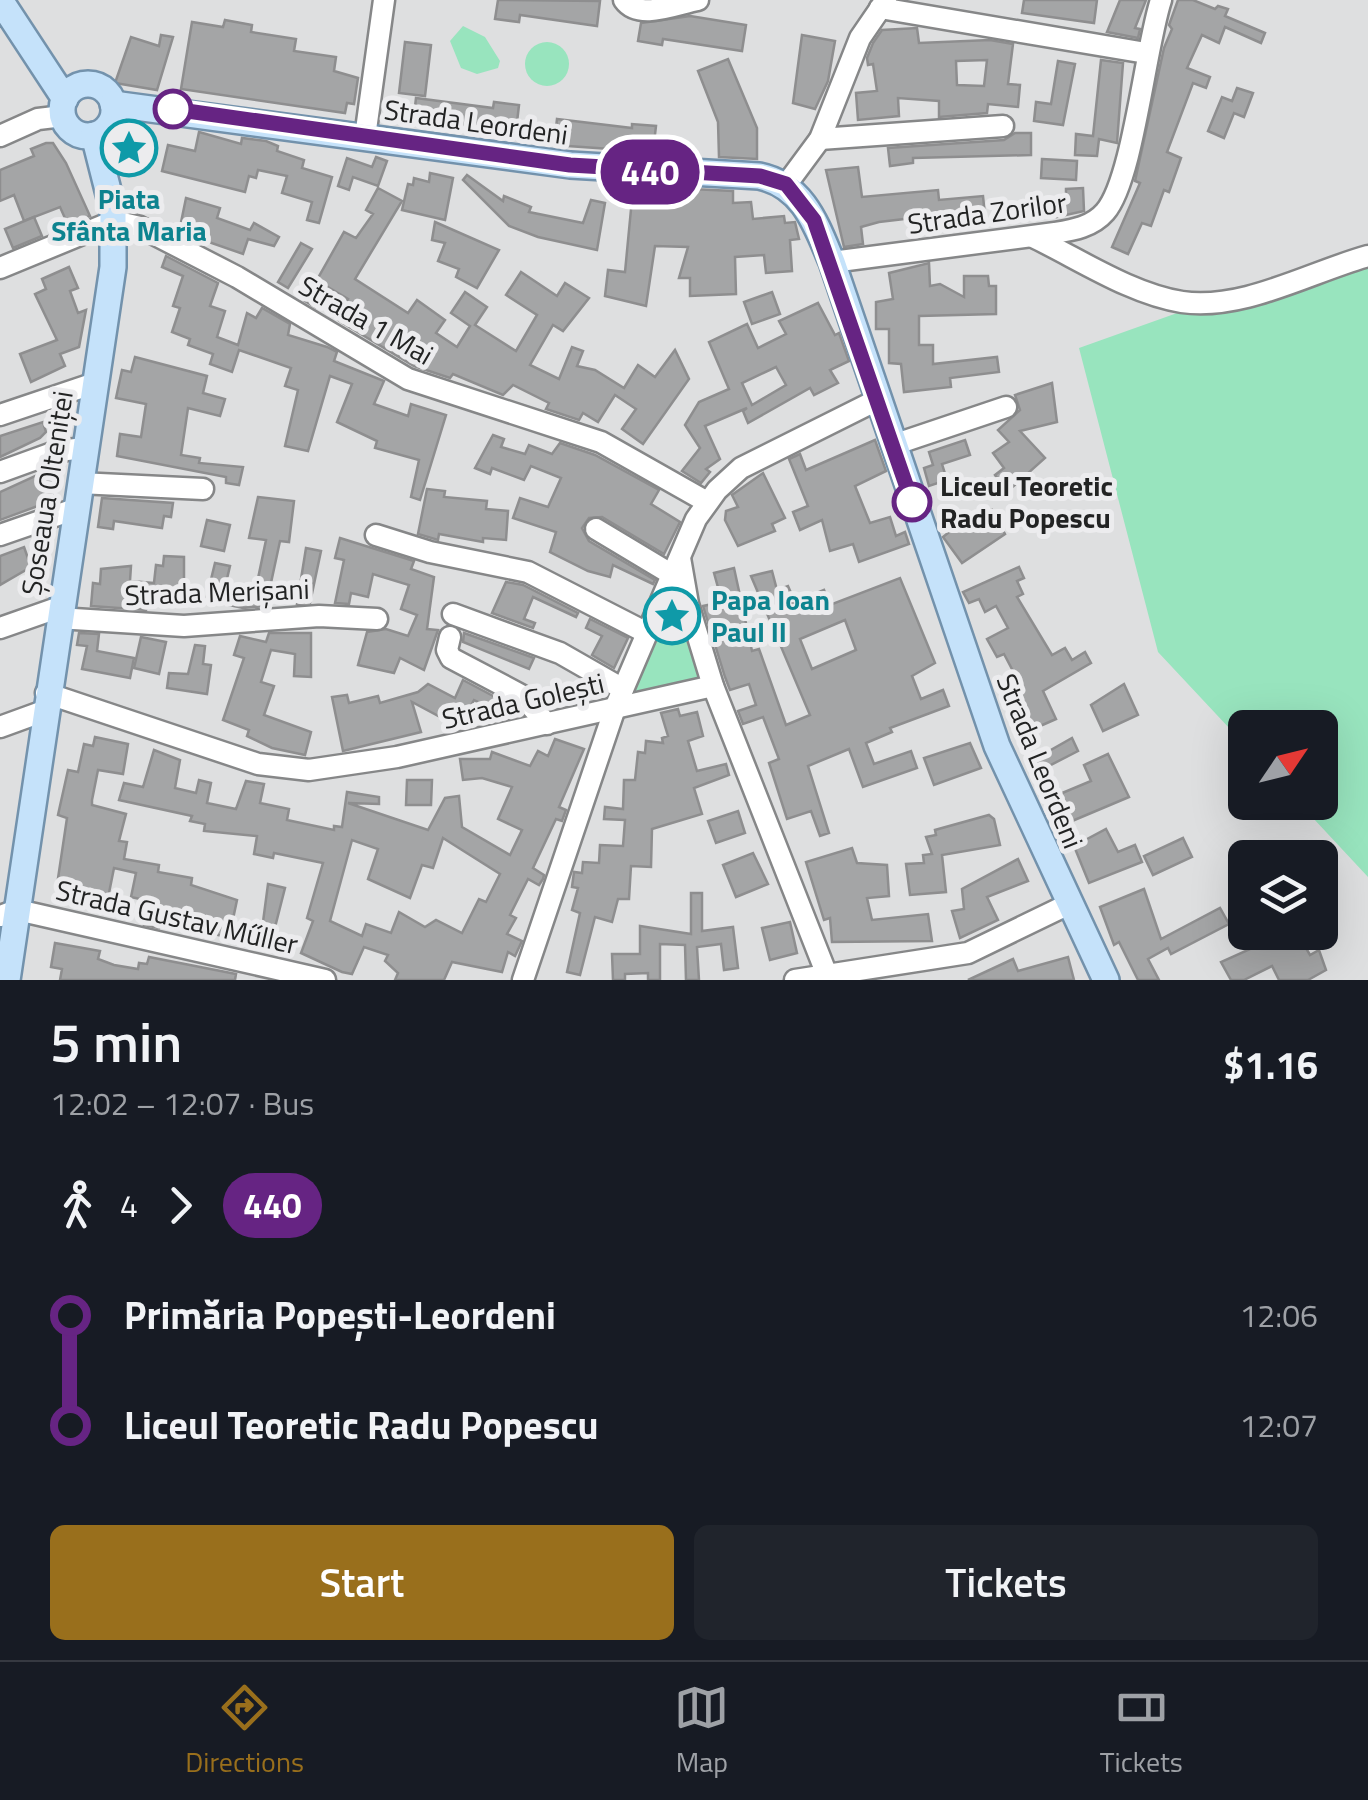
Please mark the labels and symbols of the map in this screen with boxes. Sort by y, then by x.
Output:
street label: Strada Leordeni [381,87,571,156]
unlabelled marker [154,90,192,128]
place icon: Piata Sfânta Maria [99,118,159,178]
line badge: 440 [592,140,708,204]
place label: Piata Sfânta Maria [51,177,207,252]
street label: Strada Zorilor [905,180,1069,245]
street label: Strada 1 Mai [291,264,442,375]
street label: Șoseaua Olteniței [9,388,84,598]
place label: Liceul Teoretic Radu Popescu [940,464,1113,539]
marker: Liceul Teoretic Radu Popescu [893,483,931,521]
street label: Strada Merișani [124,567,310,616]
place label: Papa Ioan Paul II [711,578,830,653]
place icon: Papa Ioan Paul II [642,586,702,646]
street label: Strada Golești [438,661,608,740]
street label: Strada Leordeni [986,667,1095,855]
north arrow [1228,710,1338,820]
street label: Strada Gustav Műller [52,868,303,965]

